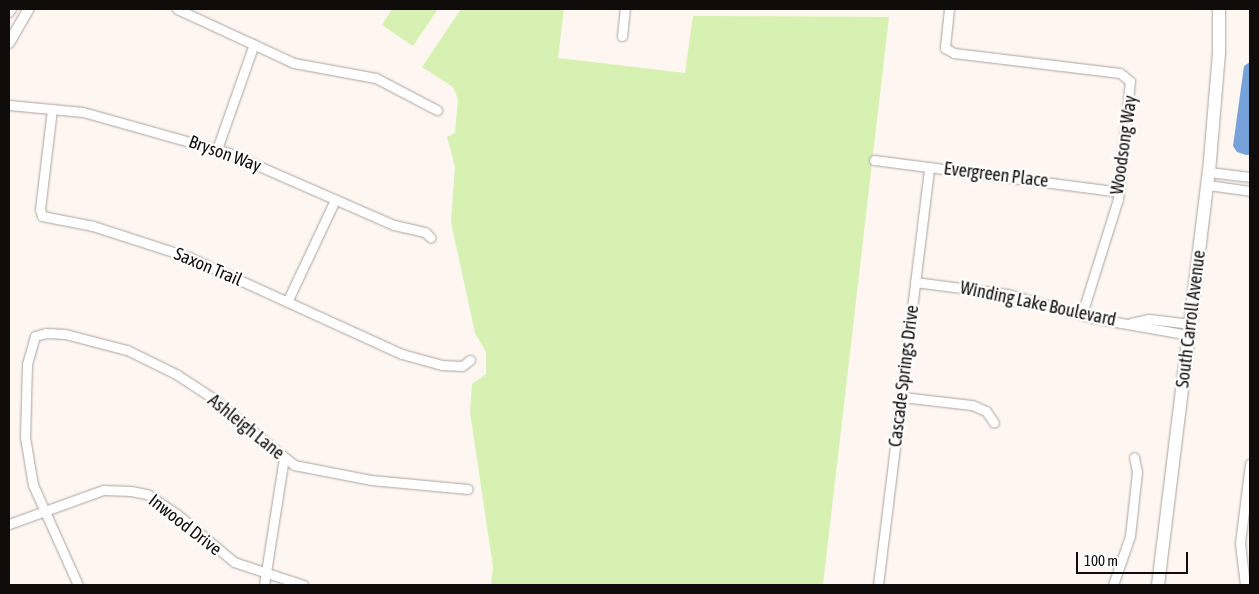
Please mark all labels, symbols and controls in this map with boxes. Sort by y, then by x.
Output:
street label: Woodsong Way [1106,94,1142,196]
street label: Bryson Way [186,131,264,177]
street label: Evergreen Place [943,158,1049,192]
street label: Saxon Trail [171,243,245,291]
street label: South Carroll Avenue [1172,249,1210,389]
street label: Winding Lake Boulevard [958,277,1118,331]
street label: Cascade Springs Drive [885,304,923,448]
street label: Ashleigh Lane [203,390,289,464]
street label: Inwood Drive [144,490,226,560]
scale bar [1079,542,1192,574]
text: 100 m [1084,552,1118,569]

